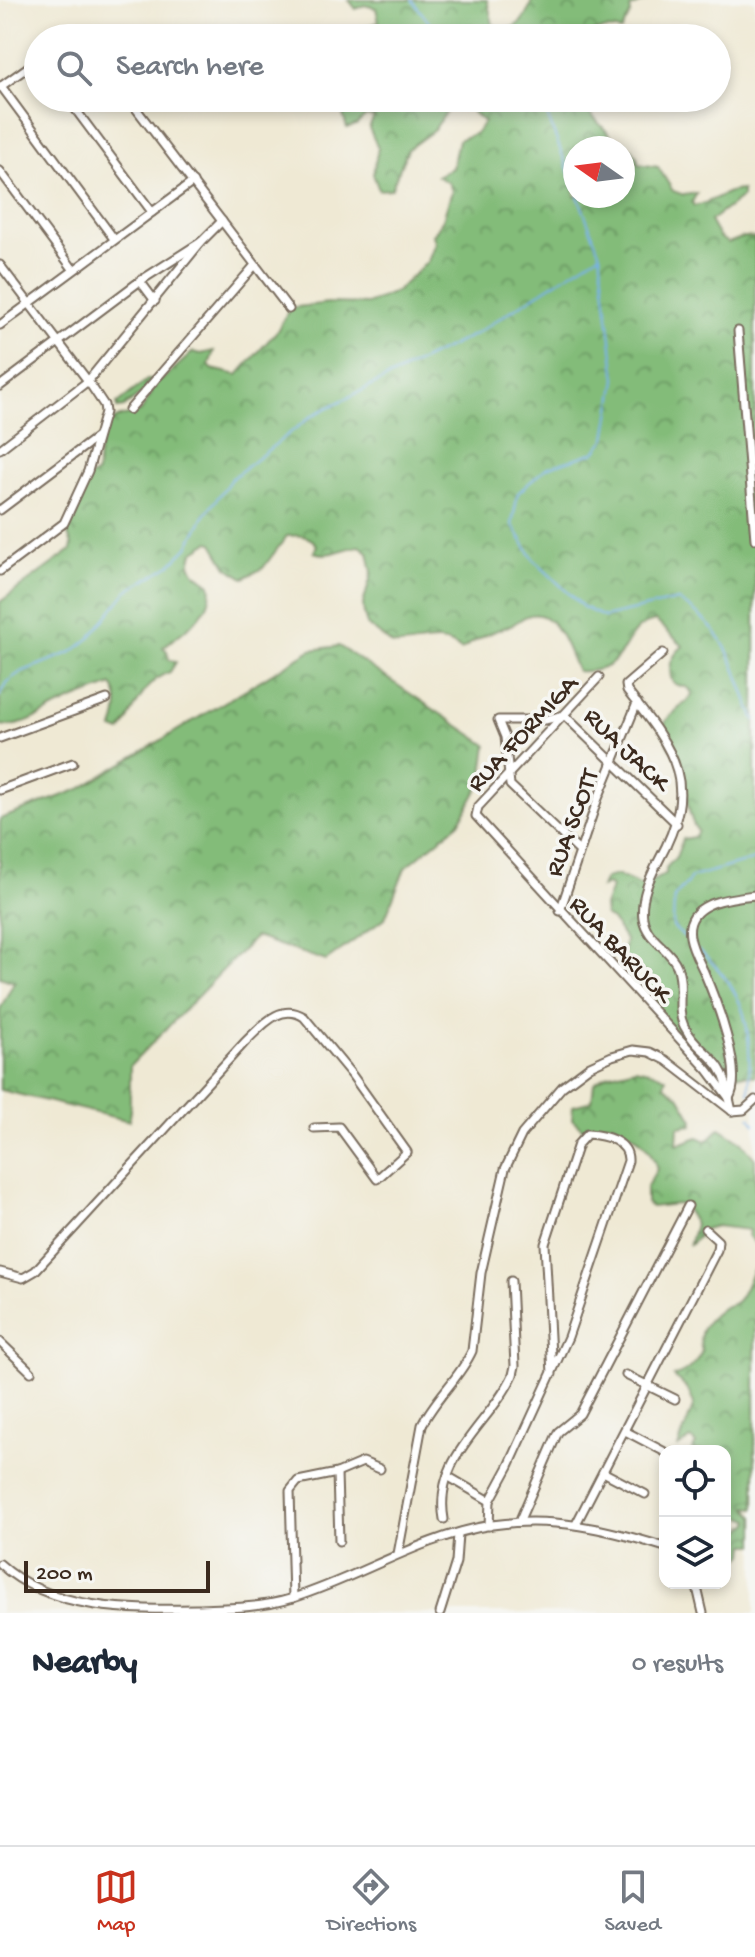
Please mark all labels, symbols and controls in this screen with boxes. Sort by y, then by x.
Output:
search box [24,24,731,112]
icon: search [52,46,96,90]
text: Search here [116,51,264,86]
north arrow [563,136,635,208]
street label: RUA FORMIGA [462,669,587,800]
street label: RUA JACK [575,703,676,802]
street label: RUA SCOTT [541,765,608,881]
street label: RUA BARUCK [561,891,678,1013]
map controls [659,1445,731,1589]
button: locate [659,1445,731,1517]
button: layers [659,1517,731,1589]
scale bar [24,1557,210,1593]
text: 200 m [36,1562,93,1588]
text: Nearby [32,1645,137,1685]
text: 0 results [632,1650,723,1681]
tab: Map [94,1865,138,1939]
tab: Directions [327,1865,416,1939]
tab: Saved [604,1865,661,1939]

